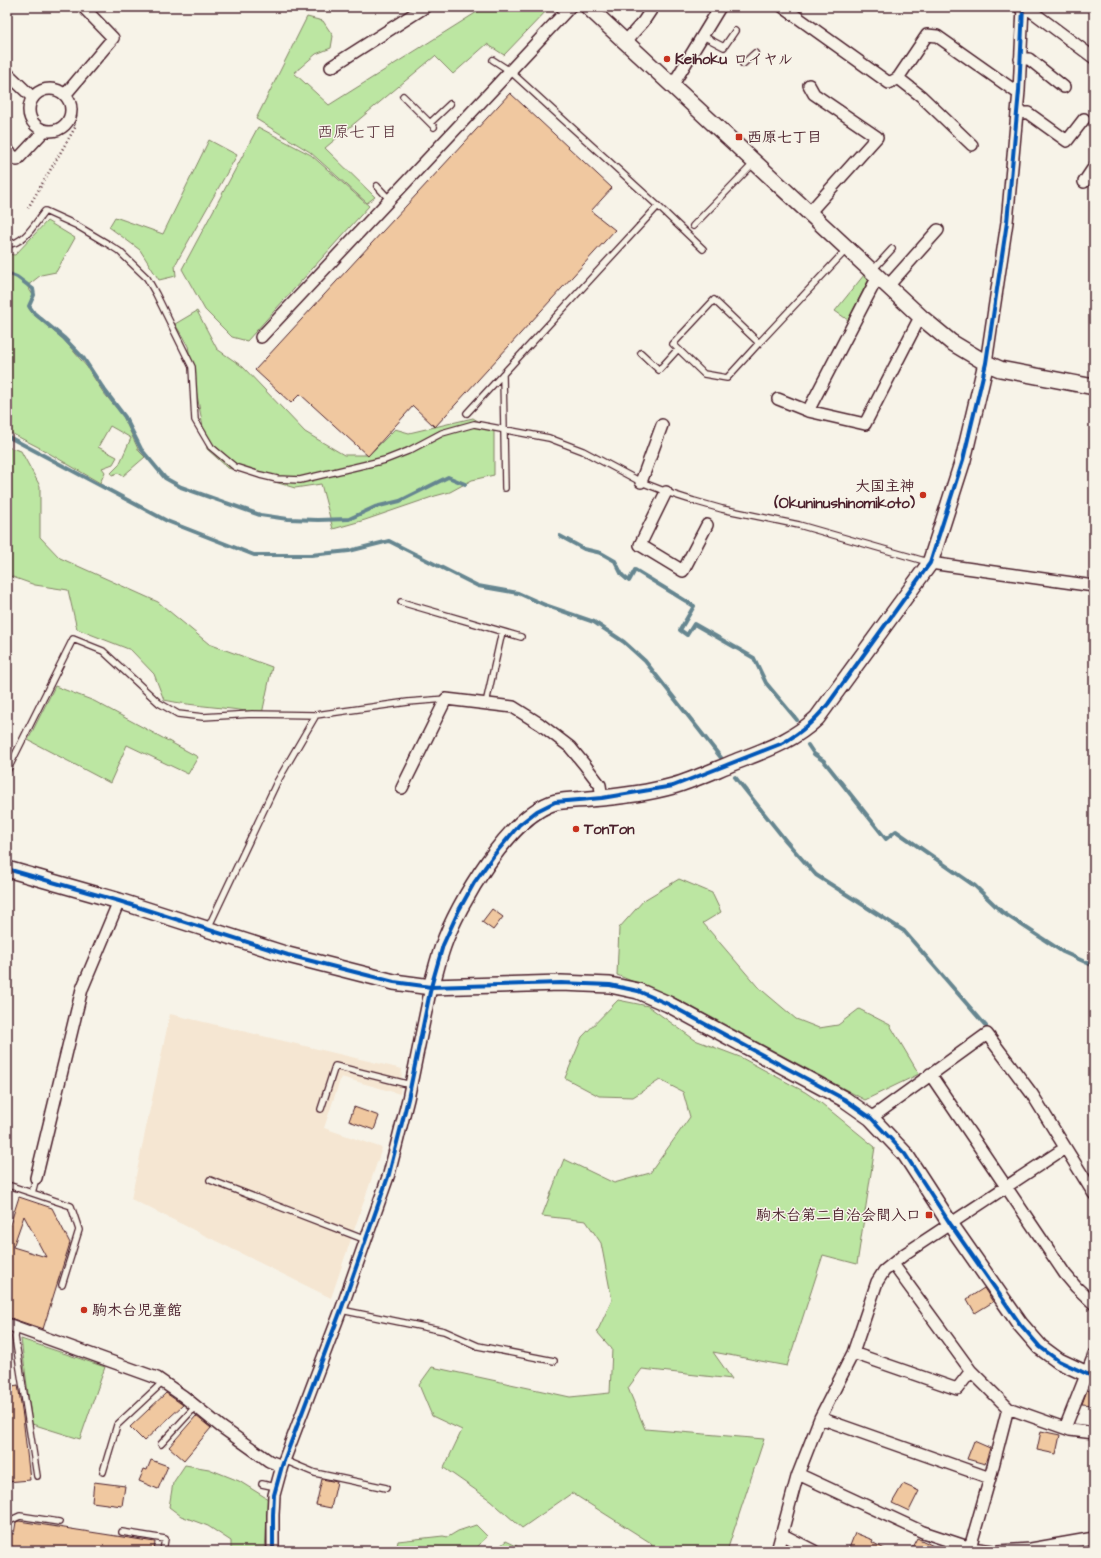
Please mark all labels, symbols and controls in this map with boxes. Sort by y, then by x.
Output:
place label: Keihoku ロイヤル [675,49,793,70]
marker: Keihoku ロイヤル [662,54,672,64]
district label: 西原七丁目 [317,121,397,143]
place label: 西原七丁目 [747,127,822,148]
marker: 西原七丁目 [734,132,744,142]
place label: 大国主神 (Okuninushinomikoto) [773,476,916,514]
marker: 大国主神 (Okuninushinomikoto) [918,490,928,500]
place label: TonTon [583,819,635,840]
marker: TonTon [571,824,581,834]
place label: 駒木台第二自治会間入口 [756,1205,921,1226]
marker: 駒木台第二自治会間入口 [924,1210,934,1220]
place label: 駒木台児童館 [92,1300,182,1321]
marker: 駒木台児童館 [79,1305,89,1315]

